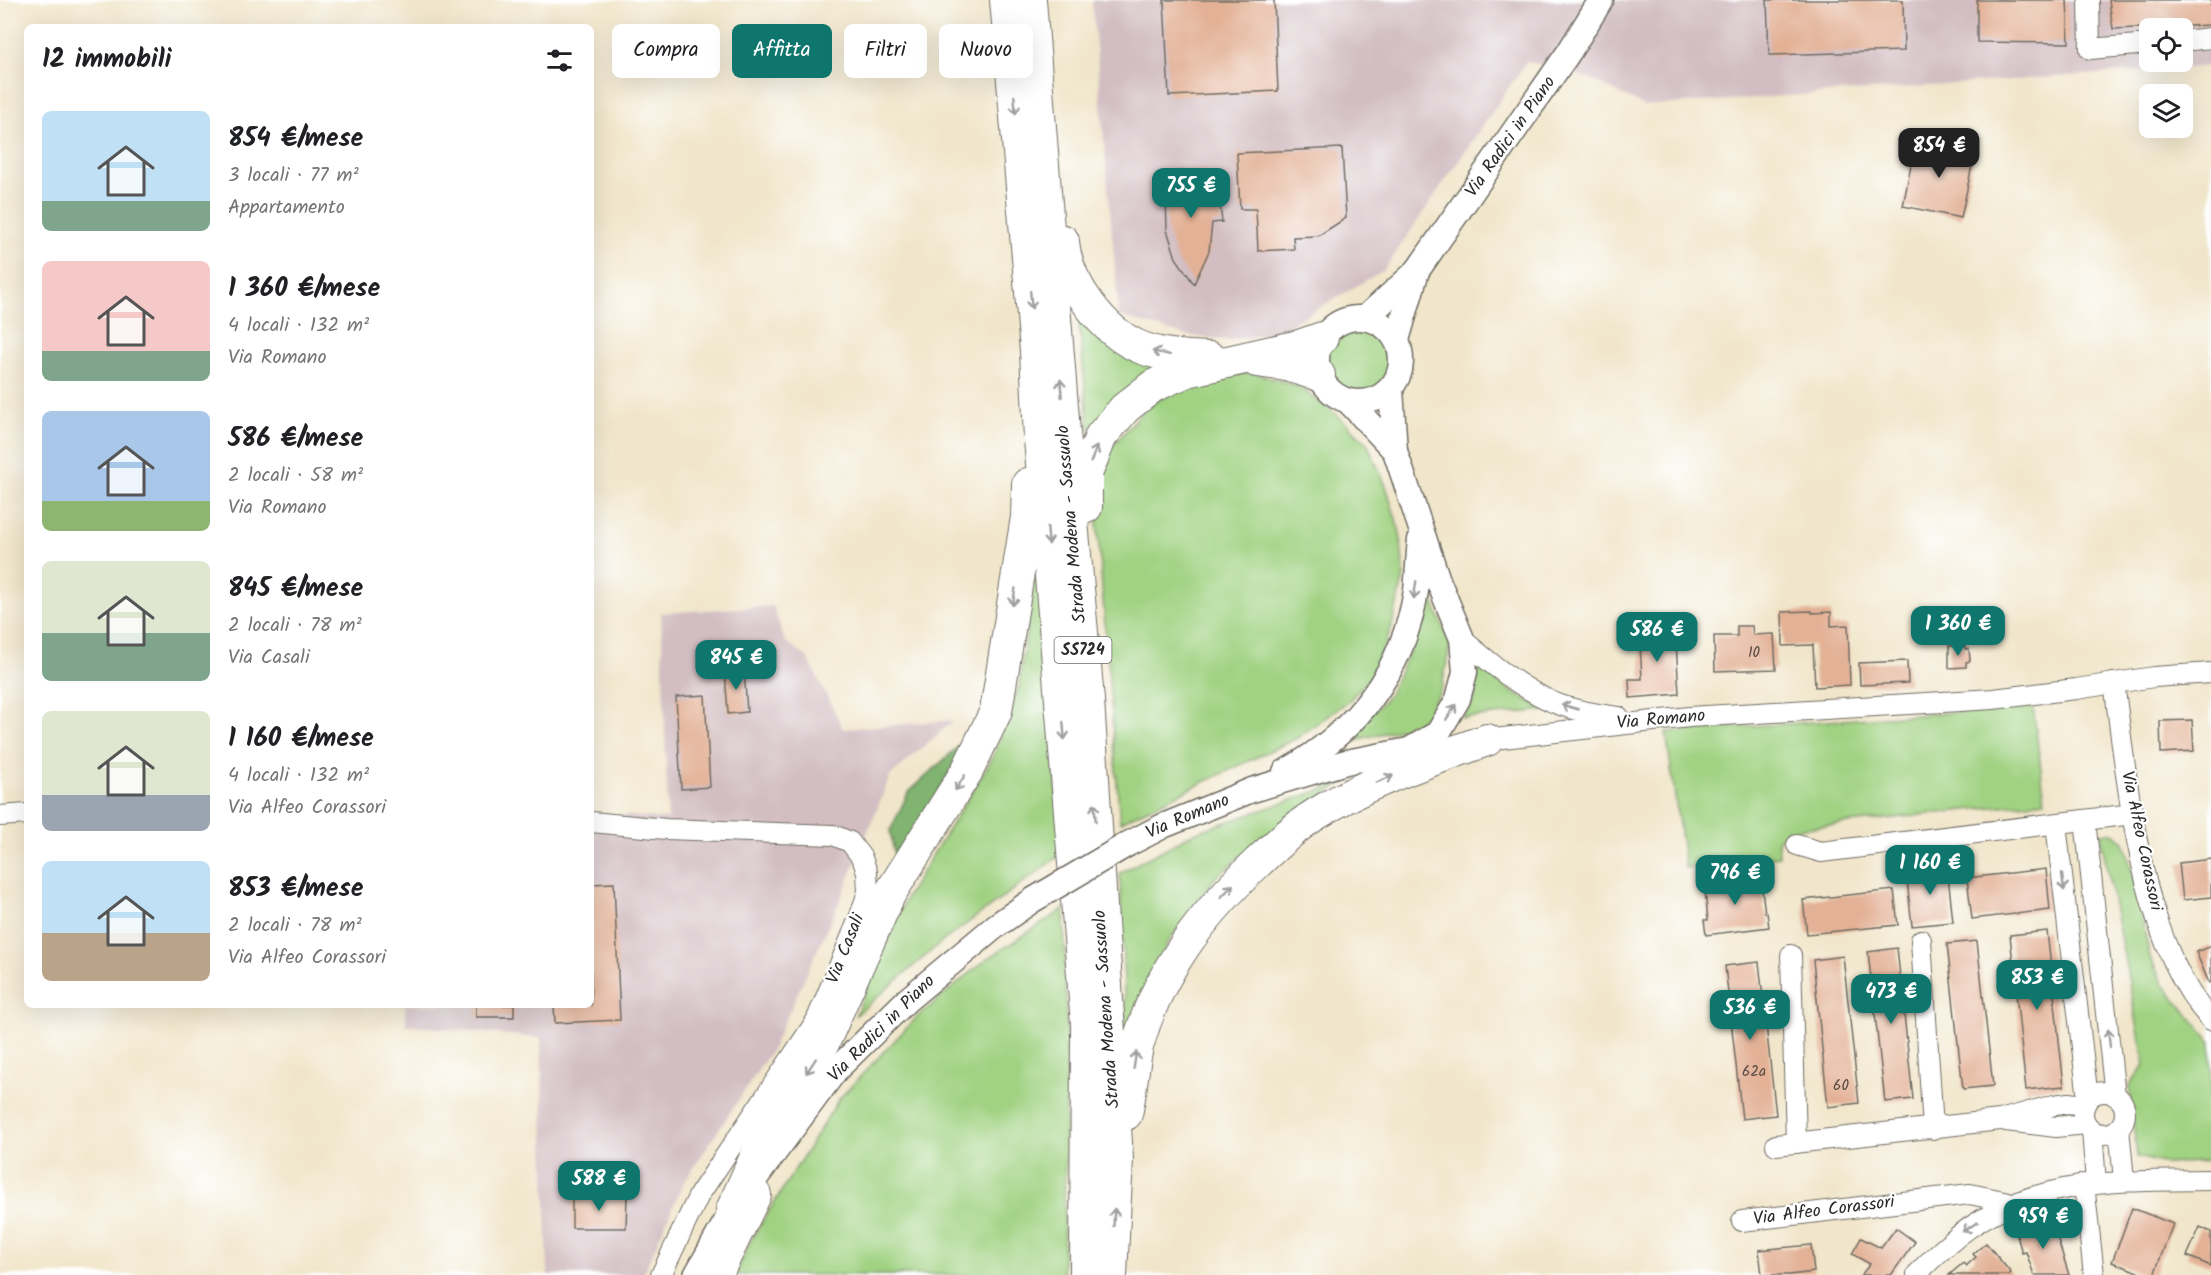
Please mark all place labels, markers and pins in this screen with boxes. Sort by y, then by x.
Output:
pin: 854 € [1897,128,1981,179]
pin: 755 € [1149,168,1233,219]
pin: 1 360 € [1903,606,2013,657]
pin: 586 € [1615,612,1699,663]
pin: 845 € [694,640,778,691]
pin: 1 160 € [1875,845,1985,896]
pin: 796 € [1693,855,1777,906]
pin: 853 € [1995,960,2079,1011]
pin: 473 € [1849,974,1933,1025]
pin: 536 € [1708,990,1792,1041]
pin: 588 € [557,1161,641,1212]
pin: 959 € [2001,1199,2085,1250]

